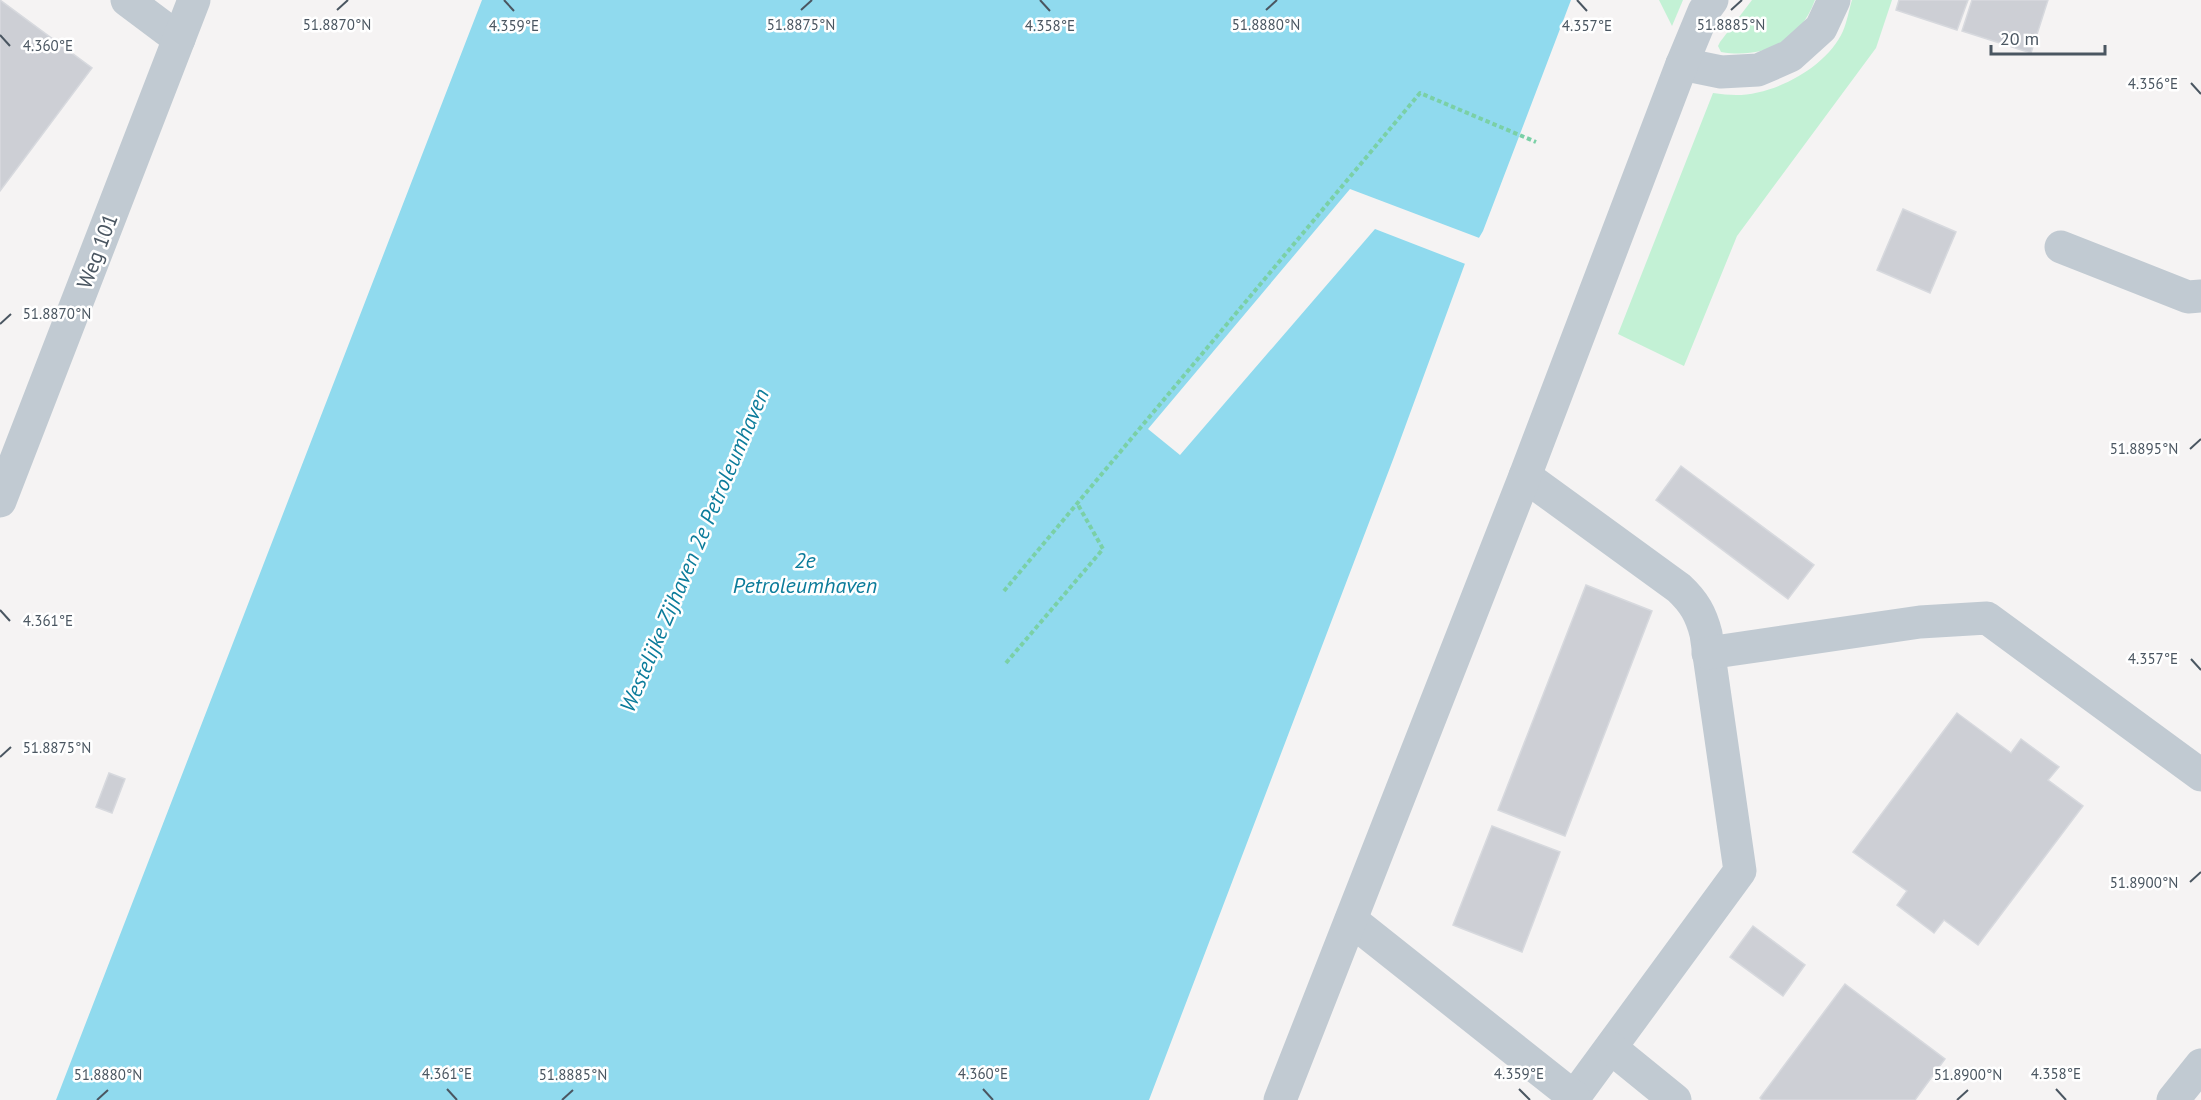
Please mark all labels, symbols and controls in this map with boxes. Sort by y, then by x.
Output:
text: 51.8870°N [303,15,371,34]
text: 51.8875°N [767,15,835,34]
text: 51.8880°N [1232,15,1300,34]
text: 51.8885°N [1697,15,1765,34]
text: 4.359°E [489,16,539,35]
text: 4.358°E [1025,16,1075,35]
text: 4.357°E [1562,16,1612,35]
scale bar [1991,18,2105,56]
text: 20 m [2000,27,2039,50]
text: 4.360°E [23,36,73,55]
text: 4.356°E [2128,74,2178,93]
street label: Weg 101 [70,210,124,292]
text: 51.8870°N [23,304,91,323]
water label: Westelijke Zijhaven 2e Petroleumhaven [613,384,775,716]
text: 51.8895°N [2110,439,2178,458]
water label: 2e Petroleumhaven [733,546,877,599]
text: 4.361°E [23,611,73,630]
text: 4.357°E [2128,649,2178,668]
text: 51.8875°N [23,738,91,757]
text: 51.8900°N [2110,873,2178,892]
text: 4.361°E [422,1064,472,1083]
text: 4.360°E [958,1064,1008,1083]
text: 4.359°E [1494,1064,1544,1083]
text: 4.358°E [2031,1064,2081,1083]
text: 51.8880°N [74,1065,142,1084]
text: 51.8885°N [539,1065,607,1084]
text: 51.8900°N [1934,1065,2002,1084]

